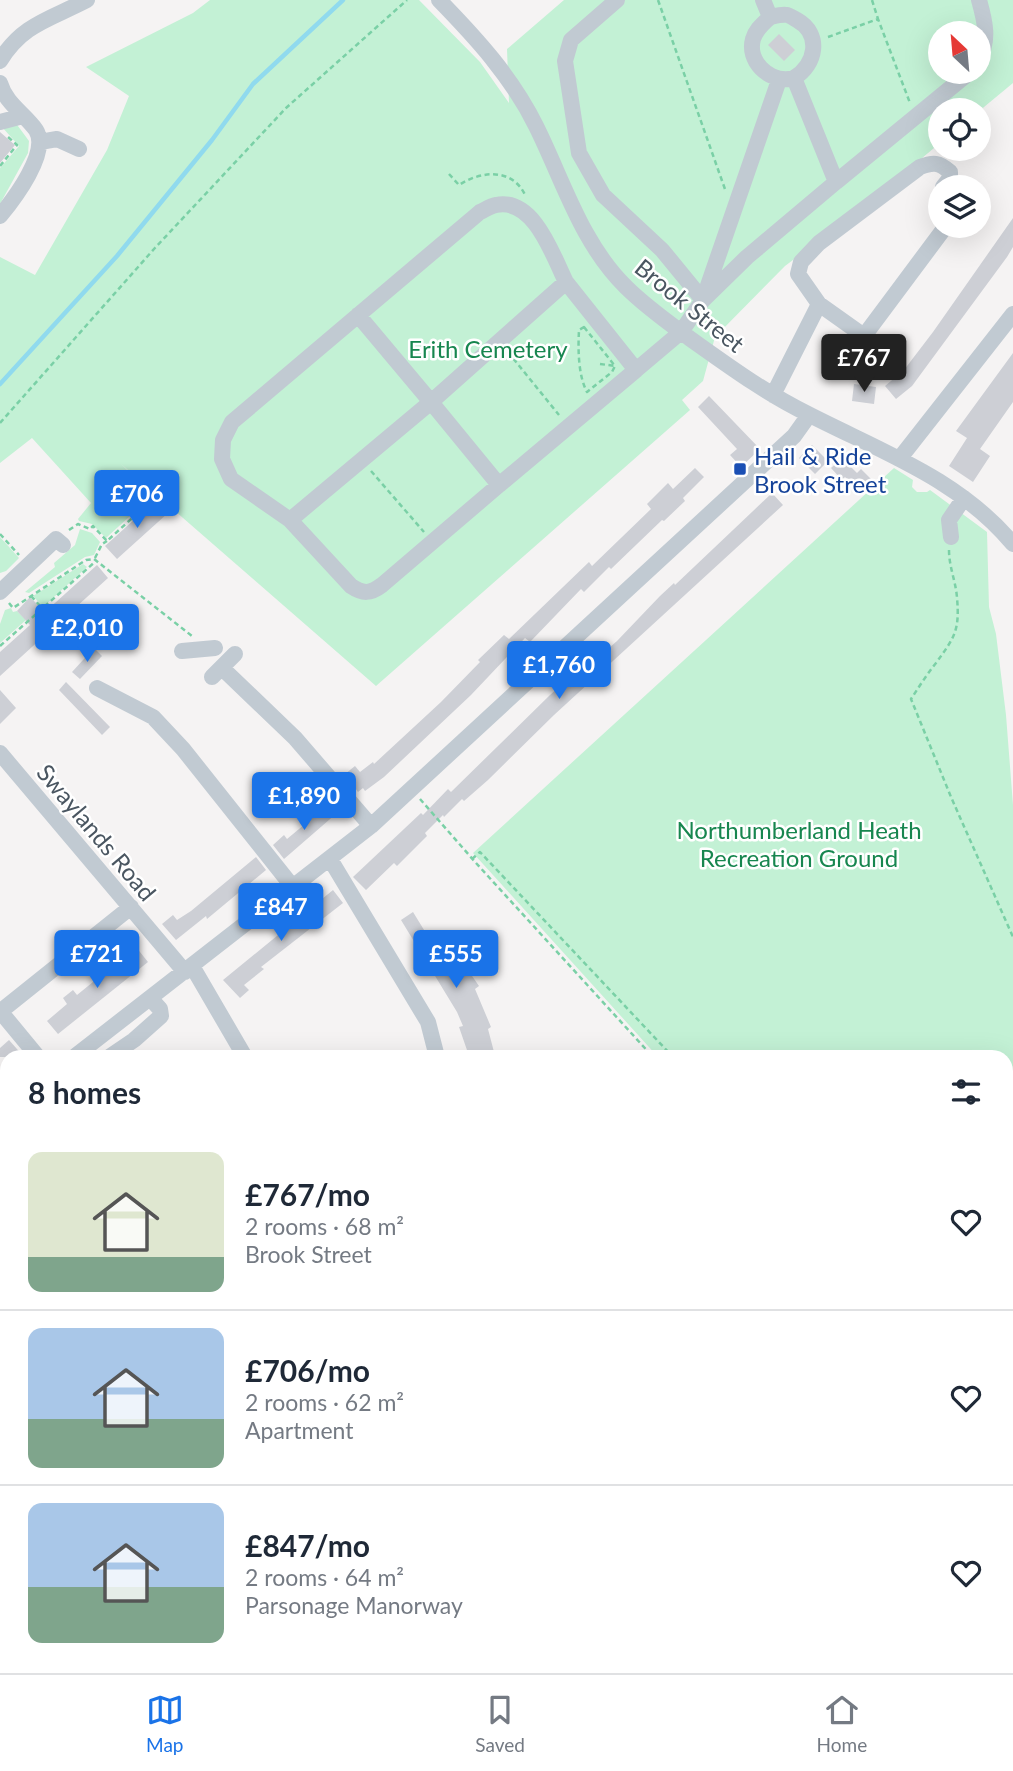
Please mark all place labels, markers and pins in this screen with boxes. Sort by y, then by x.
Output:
pin: £767 [823,334,905,394]
place label: Hail & Ride Brook Street [754,441,887,498]
marker: Hail & Ride Brook Street [732,461,748,477]
pin: £706 [96,470,178,530]
pin: £2,010 [30,604,144,664]
pin: £1,760 [502,642,616,701]
pin: £1,890 [247,772,361,832]
pin: £847 [240,884,322,943]
pin: £721 [56,930,138,990]
pin: £555 [415,930,497,990]

